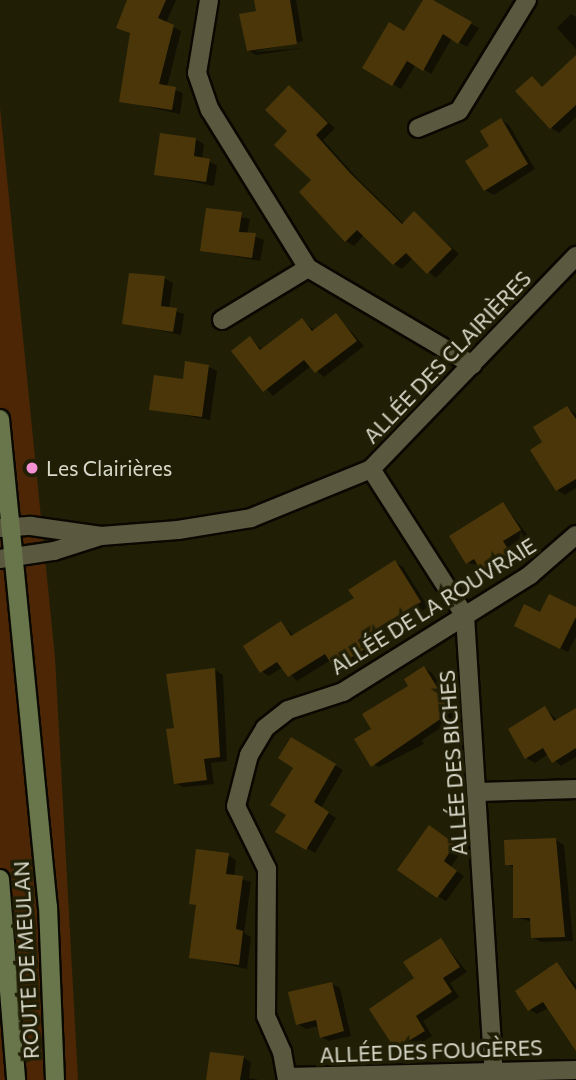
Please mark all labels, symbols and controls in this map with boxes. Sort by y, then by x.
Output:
street label: ALLÉE DES CLAIRIÈRES [358,266,536,448]
place label: Les Clairières [46,455,172,481]
marker: Les Clairières [24,460,40,476]
street label: ALLÉE DE LA ROUVRAIE [326,532,540,680]
street label: ALLÉE DES BICHES [434,669,472,857]
street label: ROUTE DE MEULAN [8,860,44,1060]
street label: ALLÉE DES FOUGÈRES [319,1035,543,1067]

